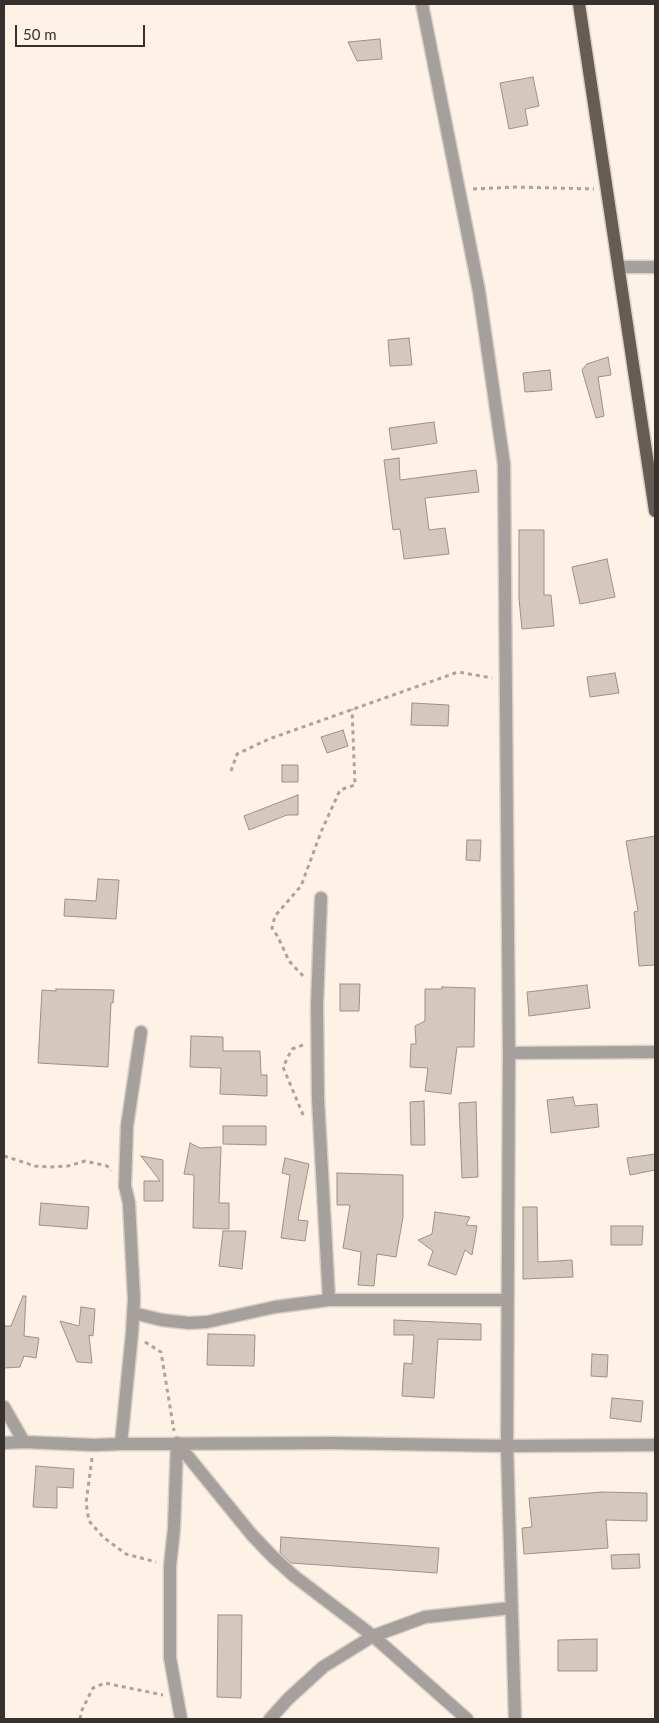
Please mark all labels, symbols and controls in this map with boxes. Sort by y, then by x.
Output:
scale bar [18,15,148,47]
text: 50 m [23,25,57,43]

